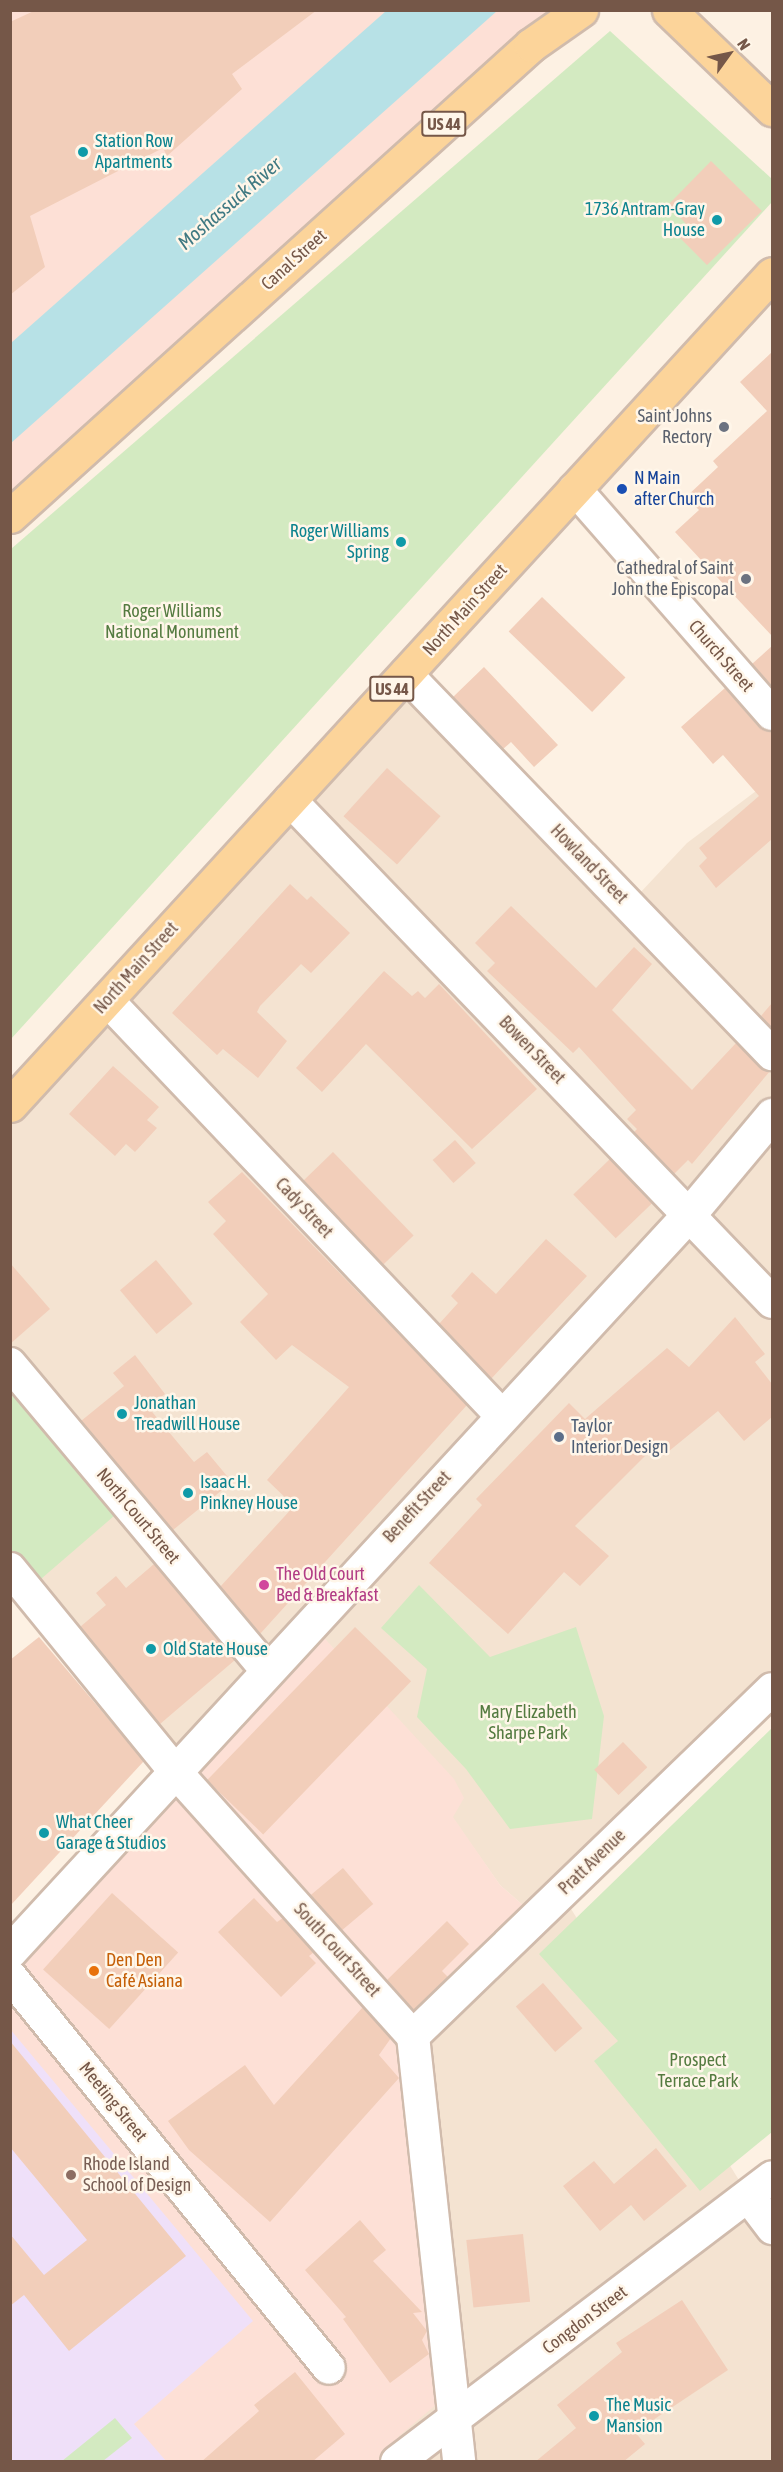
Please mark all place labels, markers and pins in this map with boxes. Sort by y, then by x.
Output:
place label: Station Row Apartments [95,131,173,174]
marker: Station Row Apartments [76,145,90,159]
place label: 1736 Antram-Gray House [585,199,705,242]
marker: 1736 Antram-Gray House [710,213,724,227]
place label: Saint Johns Rectory [638,406,712,448]
marker: Saint Johns Rectory [717,420,731,434]
place label: N Main after Church [634,468,715,510]
marker: N Main after Church [615,482,629,496]
place label: Roger Williams Spring [290,521,389,564]
marker: Roger Williams Spring [394,535,408,549]
place label: Cathedral of Saint John the Episcopal [612,558,734,600]
marker: Cathedral of Saint John the Episcopal [739,572,753,586]
place label: Jonathan Treadwill House [134,1393,240,1436]
marker: Jonathan Treadwill House [115,1407,129,1421]
place label: Taylor Interior Design [571,1416,668,1458]
marker: Taylor Interior Design [552,1430,566,1444]
place label: Isaac H. Pinkney House [200,1472,298,1514]
marker: Isaac H. Pinkney House [181,1486,195,1500]
place label: The Old Court Bed & Breakfast [276,1564,379,1606]
marker: The Old Court Bed & Breakfast [257,1578,271,1592]
place label: Old State House [163,1638,268,1660]
marker: Old State House [144,1642,158,1656]
place label: What Cheer Garage & Studios [56,1812,166,1854]
marker: What Cheer Garage & Studios [37,1826,51,1840]
place label: Den Den Café Asiana [106,1950,183,1992]
marker: Den Den Café Asiana [87,1964,101,1978]
place label: Rhode Island School of Design [83,2154,191,2196]
marker: Rhode Island School of Design [64,2168,78,2182]
place label: The Music Mansion [606,2395,671,2438]
marker: The Music Mansion [587,2409,601,2423]

